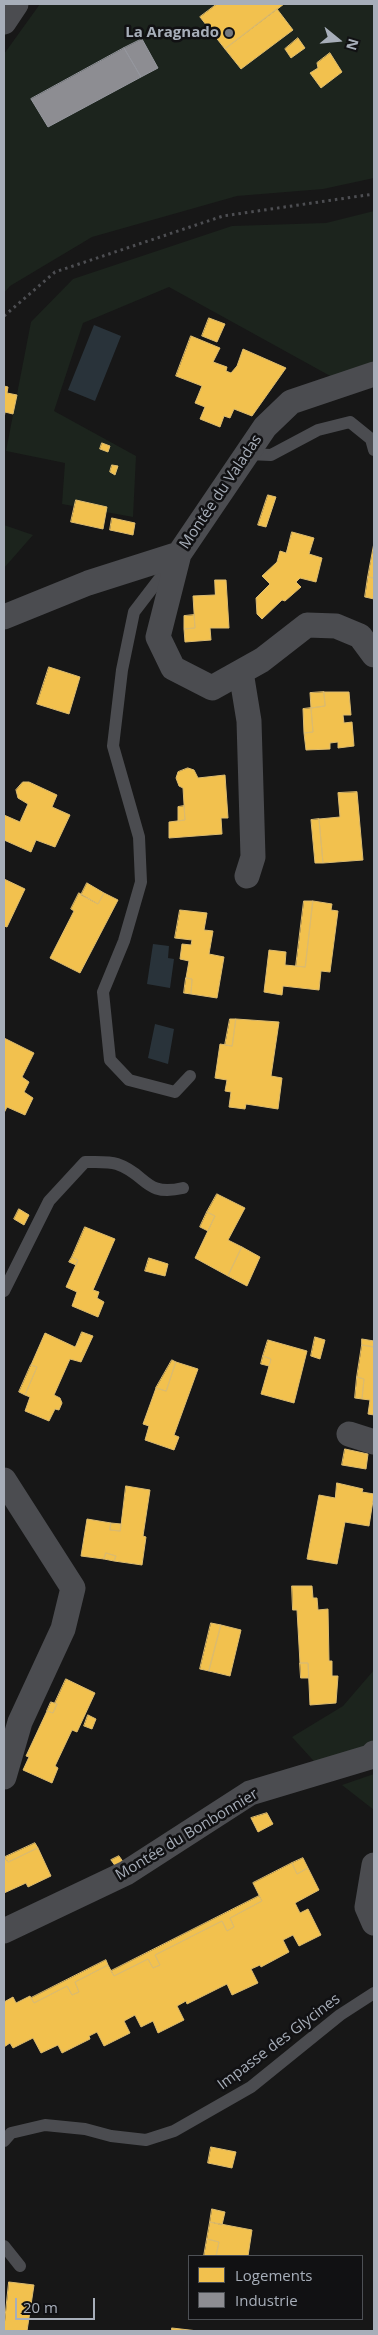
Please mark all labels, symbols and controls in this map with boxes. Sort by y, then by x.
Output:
north arrow [313,15,363,65]
place label: La Aragnado [125,24,219,42]
marker: La Aragnado [223,27,235,39]
text: N [342,36,364,53]
street label: Montée du Valadas [176,431,266,553]
street label: Montée du Bonbonnier [113,1785,261,1885]
street label: Impasse des Glycines [214,1990,344,2094]
legend [188,2255,363,2320]
text: Logements [235,2265,312,2285]
scale bar [18,2288,98,2320]
text: Industrie [235,2290,298,2310]
text: 20 m [23,2297,58,2317]

